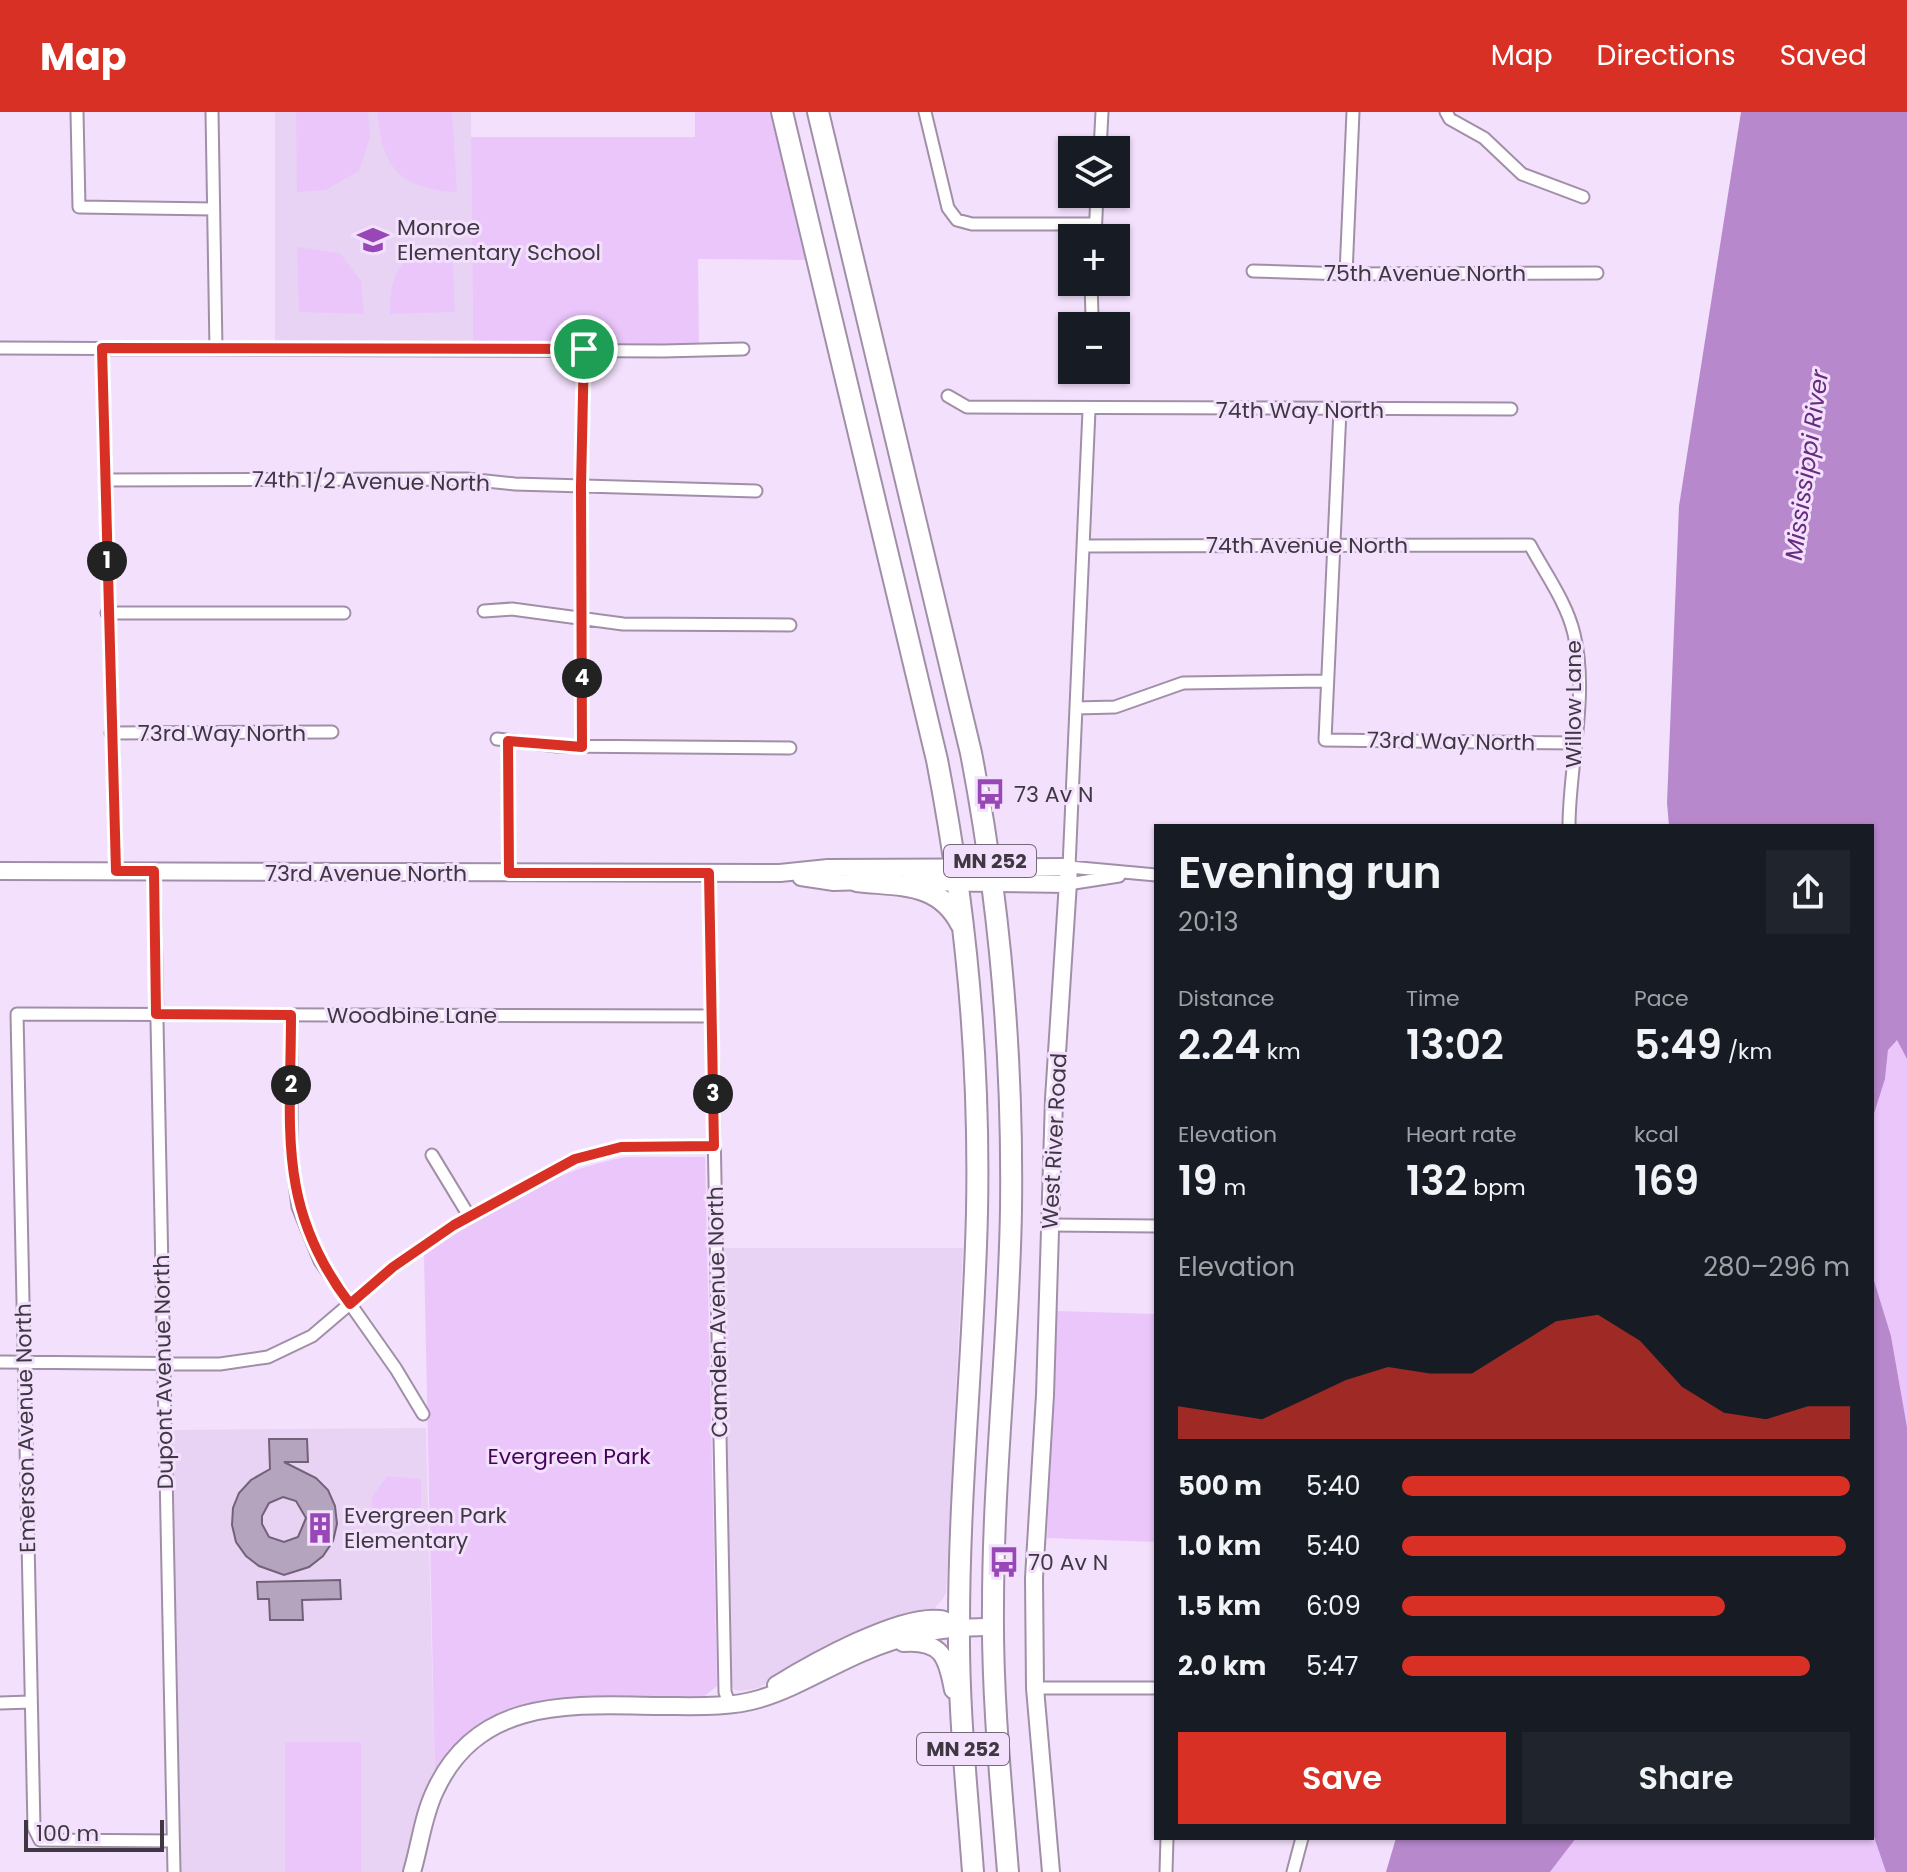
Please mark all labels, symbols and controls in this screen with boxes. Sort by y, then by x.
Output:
text: Map [40,30,127,83]
text: Map [1491,36,1553,75]
text: Directions [1597,36,1736,75]
text: Saved [1780,36,1867,75]
map controls [1058,136,1130,384]
button: layers [1058,136,1130,208]
place label: Monroe Elementary School [397,212,601,268]
school or university icon: Monroe Elementary School [356,223,390,257]
button: + [1058,224,1130,296]
street label: 75th Avenue North [1324,258,1526,289]
button: − [1058,312,1130,384]
pin [550,315,618,383]
icon: arrive [562,327,606,371]
water label: Mississippi River [1777,367,1836,562]
street label: 74th Way North [1216,395,1384,426]
street label: 74th 1/2 Avenue North [252,464,490,499]
street label: 74th Avenue North [1206,530,1408,561]
pin: 1 [87,541,127,581]
text: 1 [103,545,111,576]
street label: Willow Lane [1558,640,1589,768]
pin: 4 [562,658,602,698]
text: 4 [575,662,589,693]
street label: 73rd Way North [138,718,306,749]
street label: 73rd Way North [1367,725,1535,758]
bus stop icon: 73 Av N [973,777,1007,811]
place label: 73 Av N [1014,779,1093,810]
text: Evening run [1178,842,1442,903]
road number: MN 252 [944,845,1036,877]
button: share [1766,850,1850,934]
street label: 73rd Avenue North [265,858,467,889]
text: 20:13 [1178,904,1238,940]
text: Distance [1178,983,1274,1014]
text: Time [1406,983,1460,1014]
text: Pace [1634,983,1689,1014]
street label: Woodbine Lane [327,1000,497,1031]
text: 2.24 [1178,1017,1261,1073]
text: 13:02 [1406,1017,1504,1073]
text: 5:49 [1634,1017,1722,1073]
text: km [1261,1036,1301,1067]
text: /km [1722,1036,1772,1067]
street label: West River Road [1034,1052,1075,1230]
pin: 2 [271,1065,311,1105]
text: 2 [285,1069,297,1100]
pin: 3 [693,1074,733,1114]
text: 3 [706,1078,720,1109]
text: Elevation [1178,1119,1277,1150]
text: Heart rate [1406,1119,1517,1150]
text: kcal [1634,1119,1679,1150]
text: 19 [1178,1153,1218,1209]
text: 132 [1406,1153,1467,1209]
text: 169 [1634,1153,1699,1209]
text: m [1218,1172,1246,1203]
text: bpm [1467,1172,1526,1203]
street label: Camden Avenue North [700,1186,735,1438]
text: Elevation [1178,1249,1295,1285]
text: 280–296 m [1703,1249,1850,1285]
street label: Dupont Avenue North [146,1254,181,1490]
street label: Emerson Avenue North [8,1303,43,1553]
park label: Evergreen Park [488,1441,651,1472]
text: 500 m [1178,1468,1262,1504]
text: 5:40 [1306,1468,1361,1504]
place label: Evergreen Park Elementary [344,1500,508,1556]
building icon: Evergreen Park Elementary [303,1511,337,1545]
text: 1.0 km [1178,1528,1261,1564]
text: 5:40 [1306,1528,1361,1564]
bus stop icon: 70 Av N [987,1545,1021,1579]
place label: 70 Av N [1028,1547,1108,1578]
text: 1.5 km [1178,1588,1261,1624]
text: 6:09 [1306,1588,1361,1624]
text: 2.0 km [1178,1648,1266,1684]
text: 5:47 [1306,1648,1358,1684]
button: Save [1178,1732,1506,1824]
button: Share [1522,1732,1850,1824]
road number: MN 252 [917,1733,1009,1765]
scale bar [24,1816,164,1852]
text: 100 m [36,1818,99,1849]

